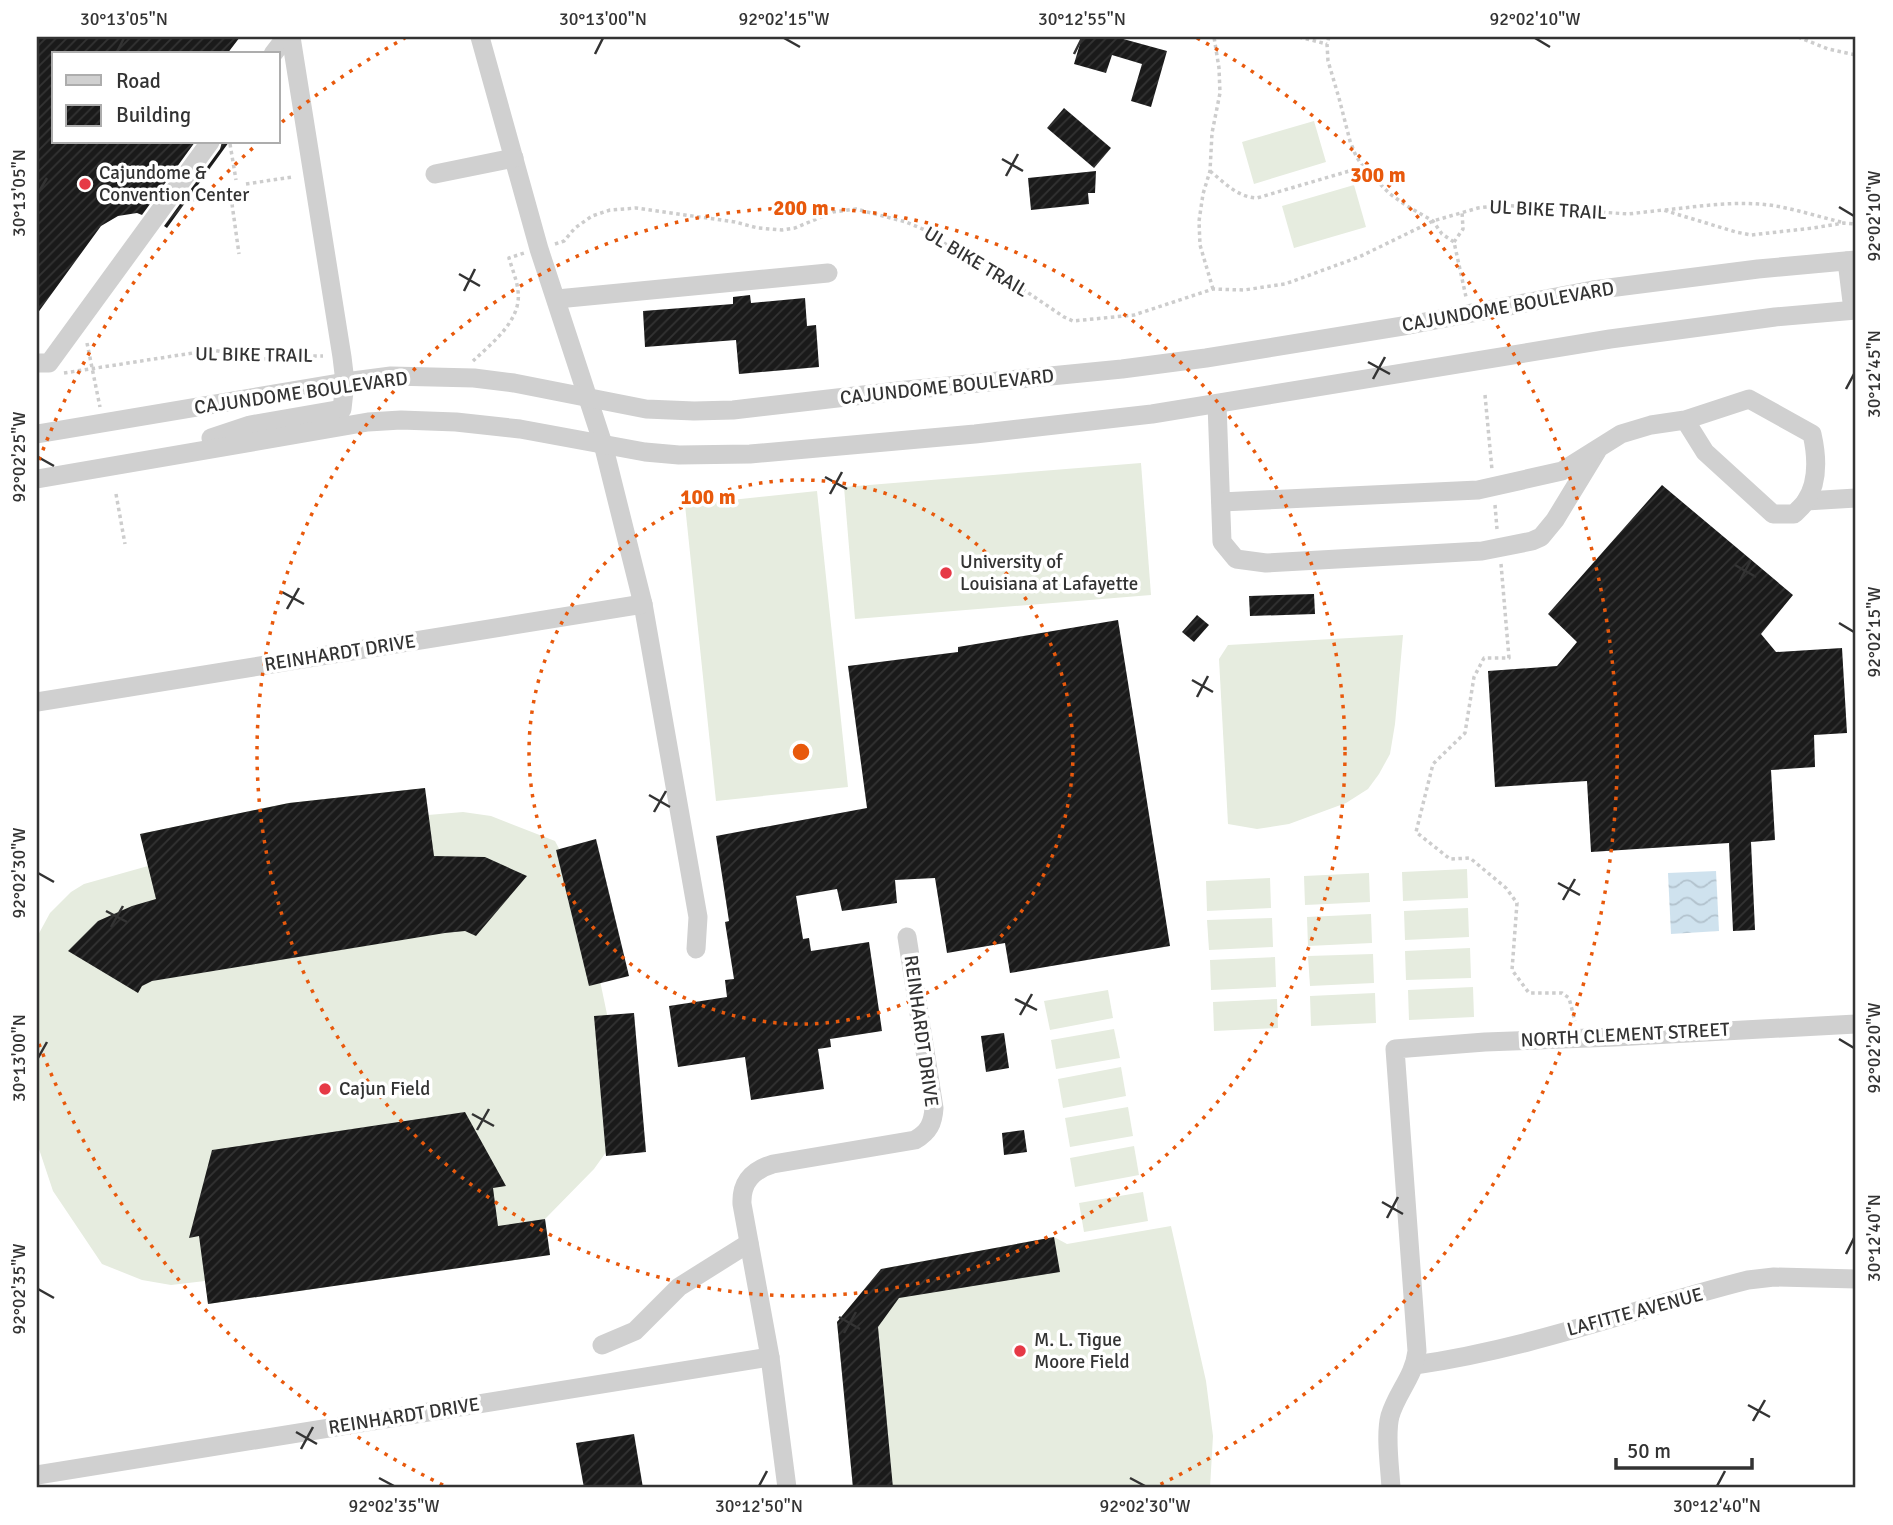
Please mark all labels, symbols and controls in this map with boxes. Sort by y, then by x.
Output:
text: 30°13'05"N [80,8,168,30]
text: 30°13'00"N [559,8,647,30]
text: 92°02'15"W [739,8,829,30]
text: 30°12'55"N [1038,8,1126,30]
text: 92°02'10"W [1490,8,1580,30]
legend [52,52,280,144]
text: Road [116,68,161,94]
text: Building [116,102,191,128]
text: 30°13'05"N [8,149,30,237]
place label: Cajundome & Convention Center [99,161,249,207]
text: 300 m [1350,162,1406,188]
text: 92°02'10"W [1863,171,1885,261]
marker: Cajundome & Convention Center [77,176,93,192]
text: 200 m [773,195,829,221]
street label: UL BIKE TRAIL [1489,195,1608,225]
street label: UL BIKE TRAIL [919,221,1033,303]
street label: CAJUNDOME BOULEVARD [1400,277,1616,337]
text: 30°12'45"N [1863,330,1885,418]
street label: UL BIKE TRAIL [195,342,313,368]
street label: CAJUNDOME BOULEVARD [839,364,1055,410]
street label: CAJUNDOME BOULEVARD [193,366,409,420]
text: 92°02'25"W [8,412,30,502]
text: 100 m [680,484,736,510]
place label: University of Louisiana at Lafayette [960,550,1138,596]
marker: University of Louisiana at Lafayette [938,565,954,581]
text: 92°02'15"W [1863,587,1885,677]
street label: REINHARDT DRIVE [263,629,417,677]
centre of rings [789,740,813,764]
text: 92°02'30"W [8,828,30,918]
street label: REINHARDT DRIVE [898,954,944,1108]
text: 92°02'20"W [1863,1003,1885,1093]
text: 30°13'00"N [8,1014,30,1102]
street label: NORTH CLEMENT STREET [1520,1018,1731,1052]
place label: Cajun Field [339,1077,430,1101]
marker: Cajun Field [317,1081,333,1097]
text: 30°12'40"N [1863,1194,1885,1282]
text: 92°02'35"W [8,1244,30,1334]
street label: LAFITTE AVENUE [1564,1282,1706,1342]
place label: M. L. Tigue Moore Field [1034,1328,1130,1374]
marker: M. L. Tigue Moore Field [1012,1343,1028,1359]
street label: REINHARDT DRIVE [327,1392,481,1440]
scale bar [1616,1427,1753,1471]
text: 50 m [1627,1438,1671,1464]
text: 92°02'35"W [349,1495,439,1517]
text: 30°12'50"N [715,1495,803,1517]
text: 92°02'30"W [1100,1495,1190,1517]
text: 30°12'40"N [1673,1495,1761,1517]

